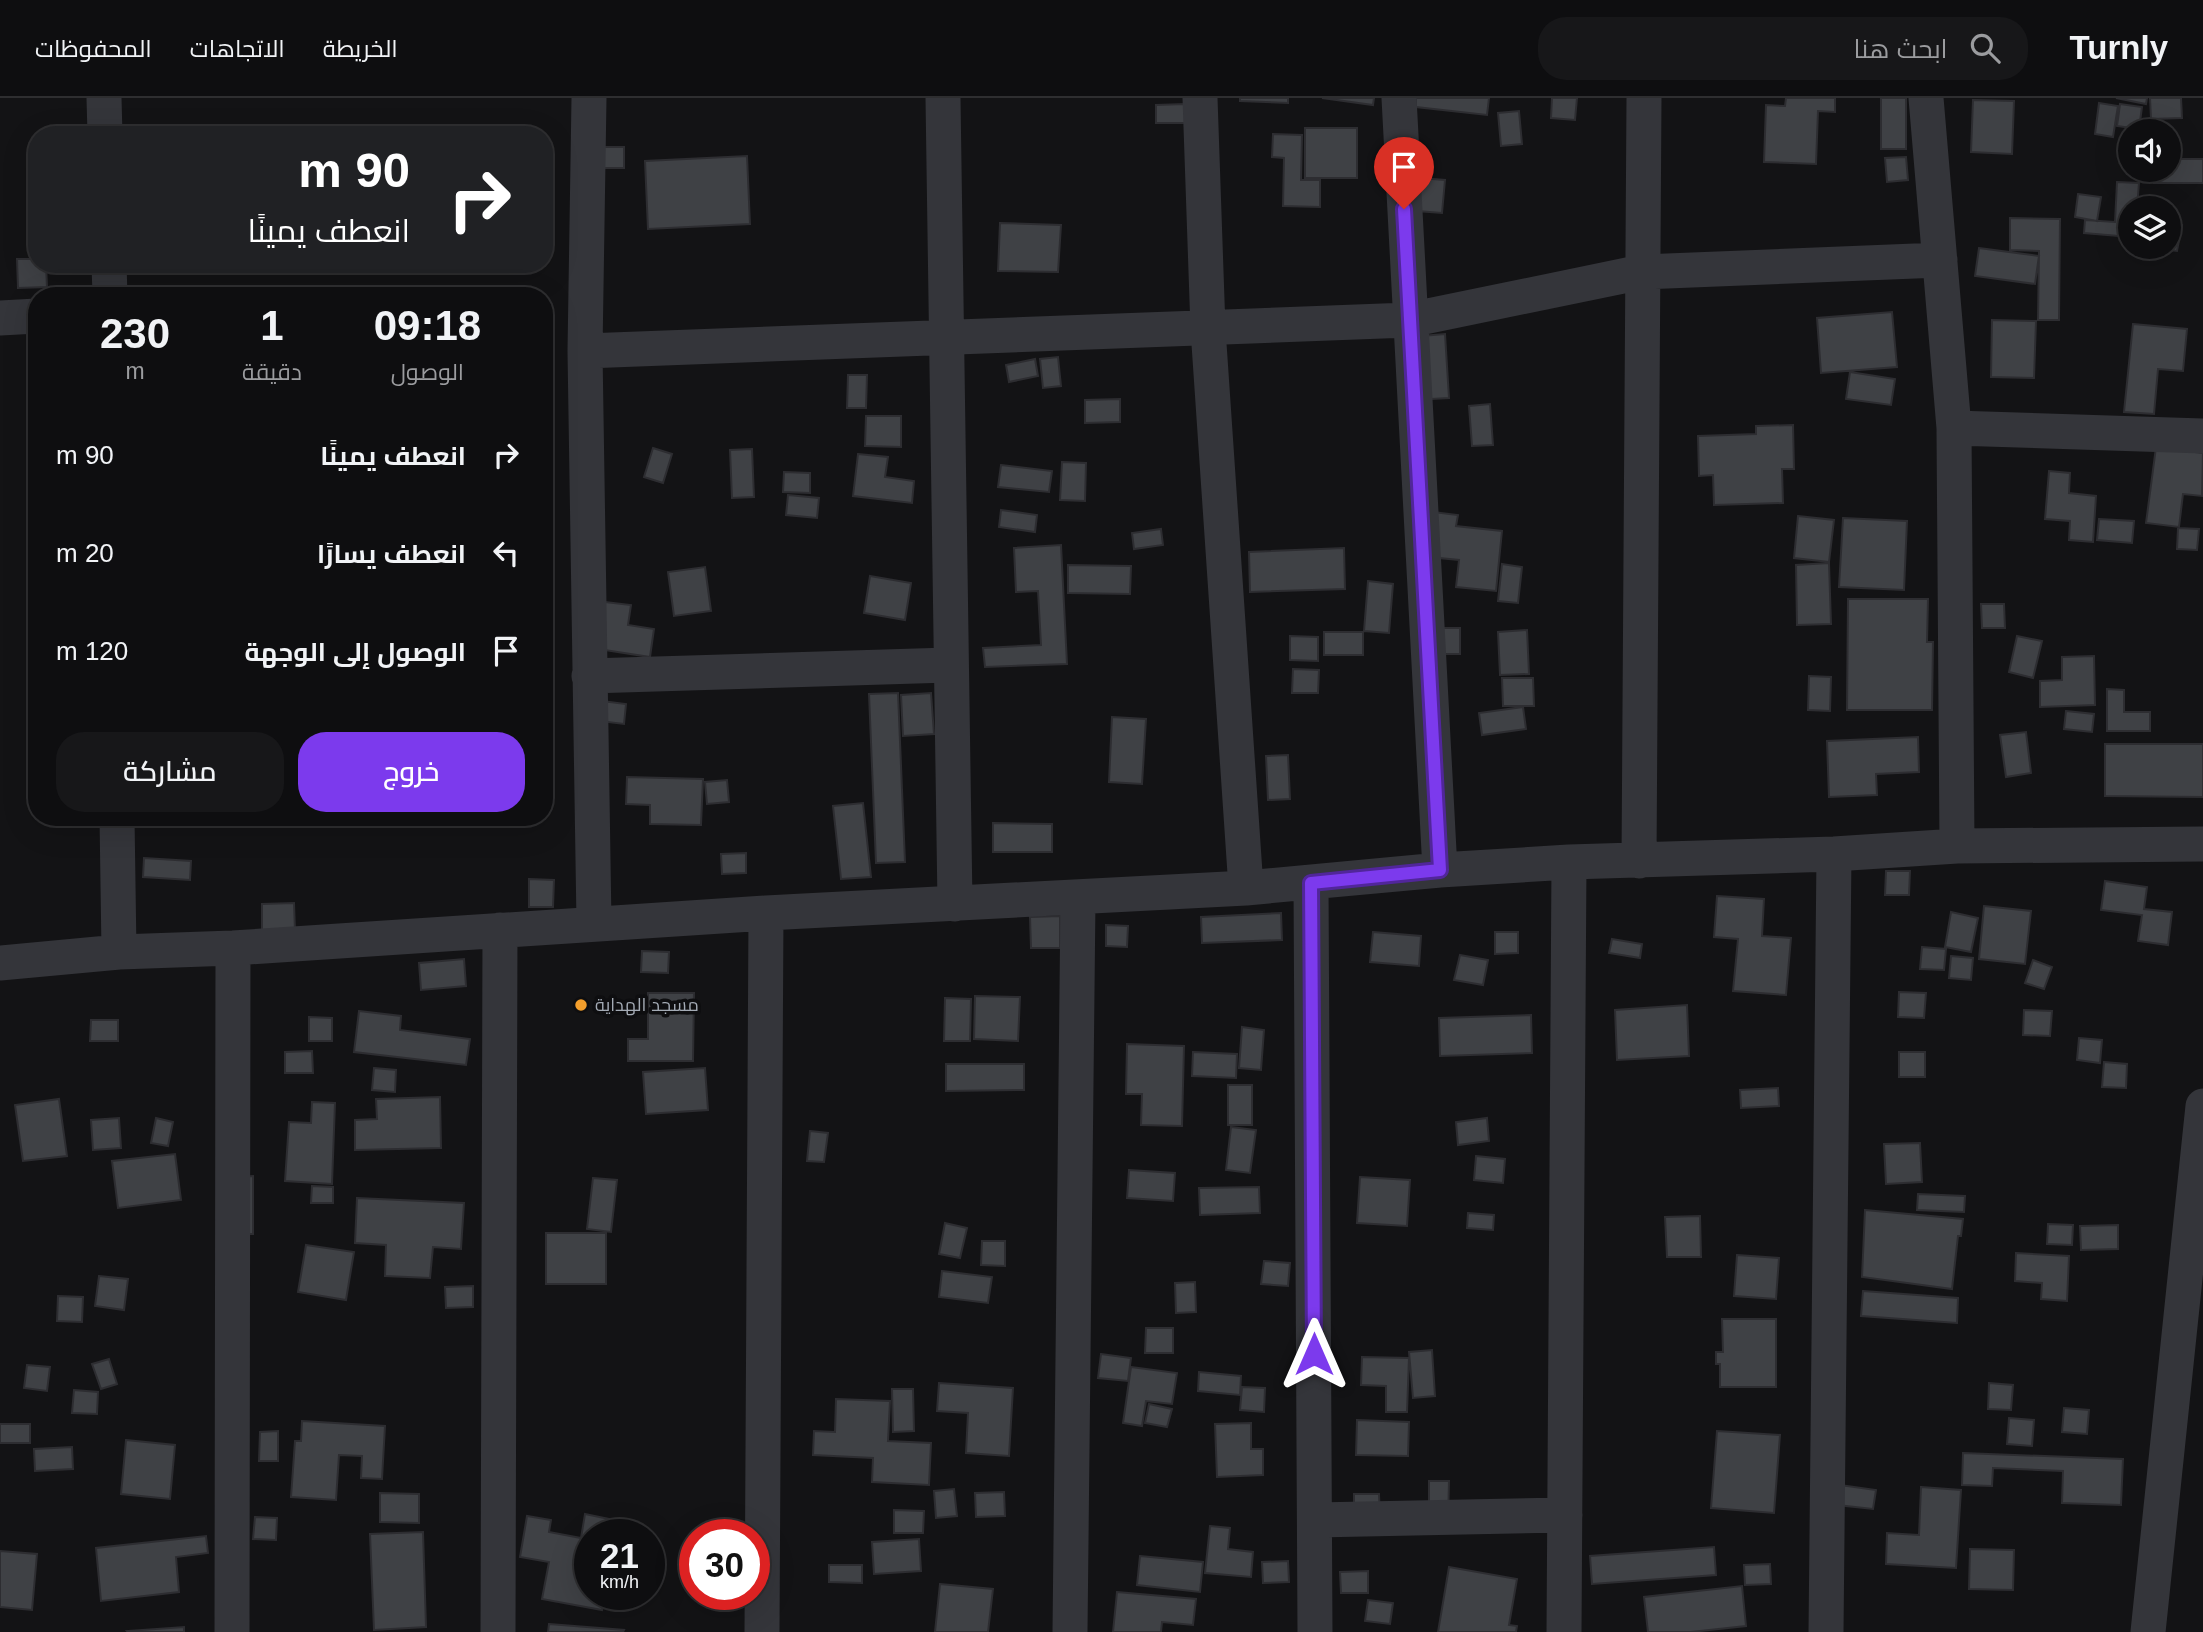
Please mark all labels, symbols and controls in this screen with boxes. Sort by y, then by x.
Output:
search box [1538,17,2028,80]
icon: search [1966,29,2004,67]
text: Turnly [2070,29,2168,66]
text: ابحث هنا [1854,34,1948,64]
text: المحفوظات [35,35,152,62]
text: الاتجاهات [190,35,285,62]
text: الخريطة [323,35,398,62]
map controls [2118,119,2181,259]
button: sound [2118,119,2181,182]
pin [1374,137,1434,209]
text: 90 m [298,143,410,197]
icon: arrive [1385,148,1423,186]
icon: right [434,154,525,245]
button: layers [2118,196,2181,259]
text: انعطف يمينًا [247,213,410,249]
text: 1 [260,302,284,349]
text: 09:18 [374,302,481,349]
text: 230 [100,310,170,357]
text: m [125,358,145,384]
text: دقيقة [242,359,302,385]
text: الوصول [391,359,464,385]
icon: right [487,436,525,474]
text: 90 m [56,440,114,470]
text: انعطف يمينًا [320,441,466,471]
icon: left [487,534,525,572]
text: 20 m [56,538,114,568]
text: انعطف يسارًا [317,539,466,569]
icon: arrive [487,632,525,670]
text: 120 m [56,636,128,666]
text: الوصول إلى الوجهة [244,637,466,667]
button: مشاركة [56,732,284,812]
button: خروج [298,732,525,812]
place label: مسجد الهداية [595,995,699,1016]
marker: مسجد الهداية [573,997,589,1013]
position arrow [1277,1317,1351,1391]
speed limit sign: 30 [679,1519,770,1610]
text: 21 [600,1536,639,1575]
text: km/h [600,1572,639,1592]

